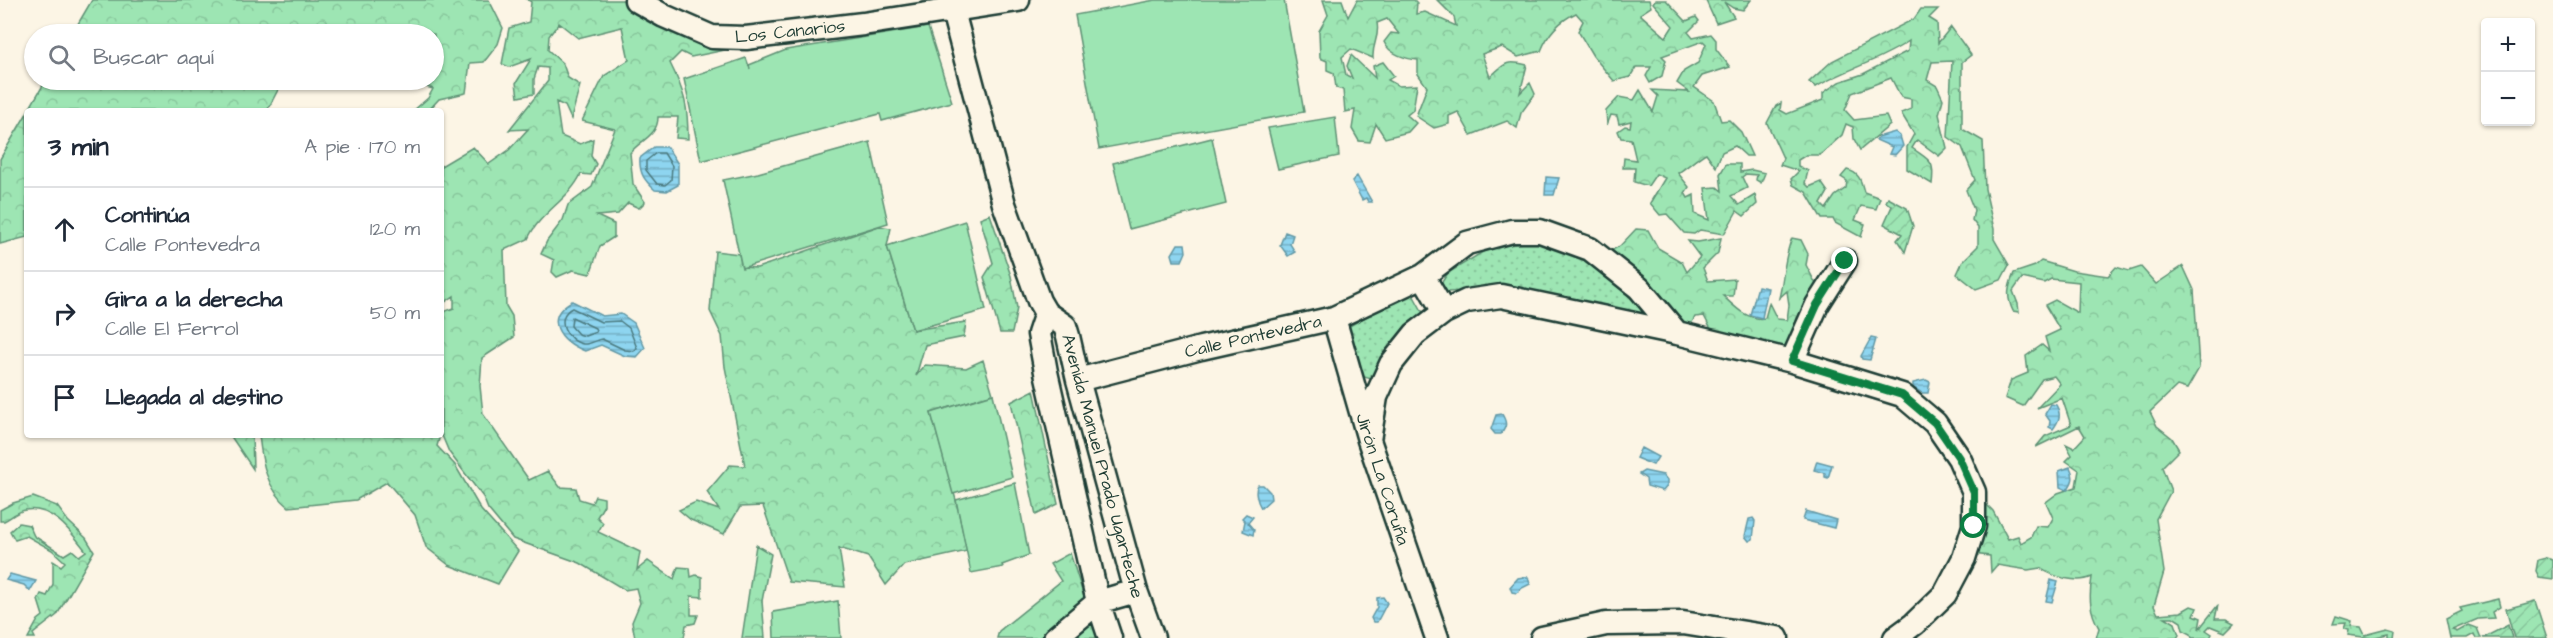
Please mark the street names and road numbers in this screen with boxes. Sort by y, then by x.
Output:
street label: Los Canarios [734,13,846,50]
street label: Calle Pontevedra [1182,309,1324,364]
street label: Avenida Manuel Prado Ugarteche [1054,331,1150,602]
street label: Jirón La Coruña [1349,410,1416,548]

